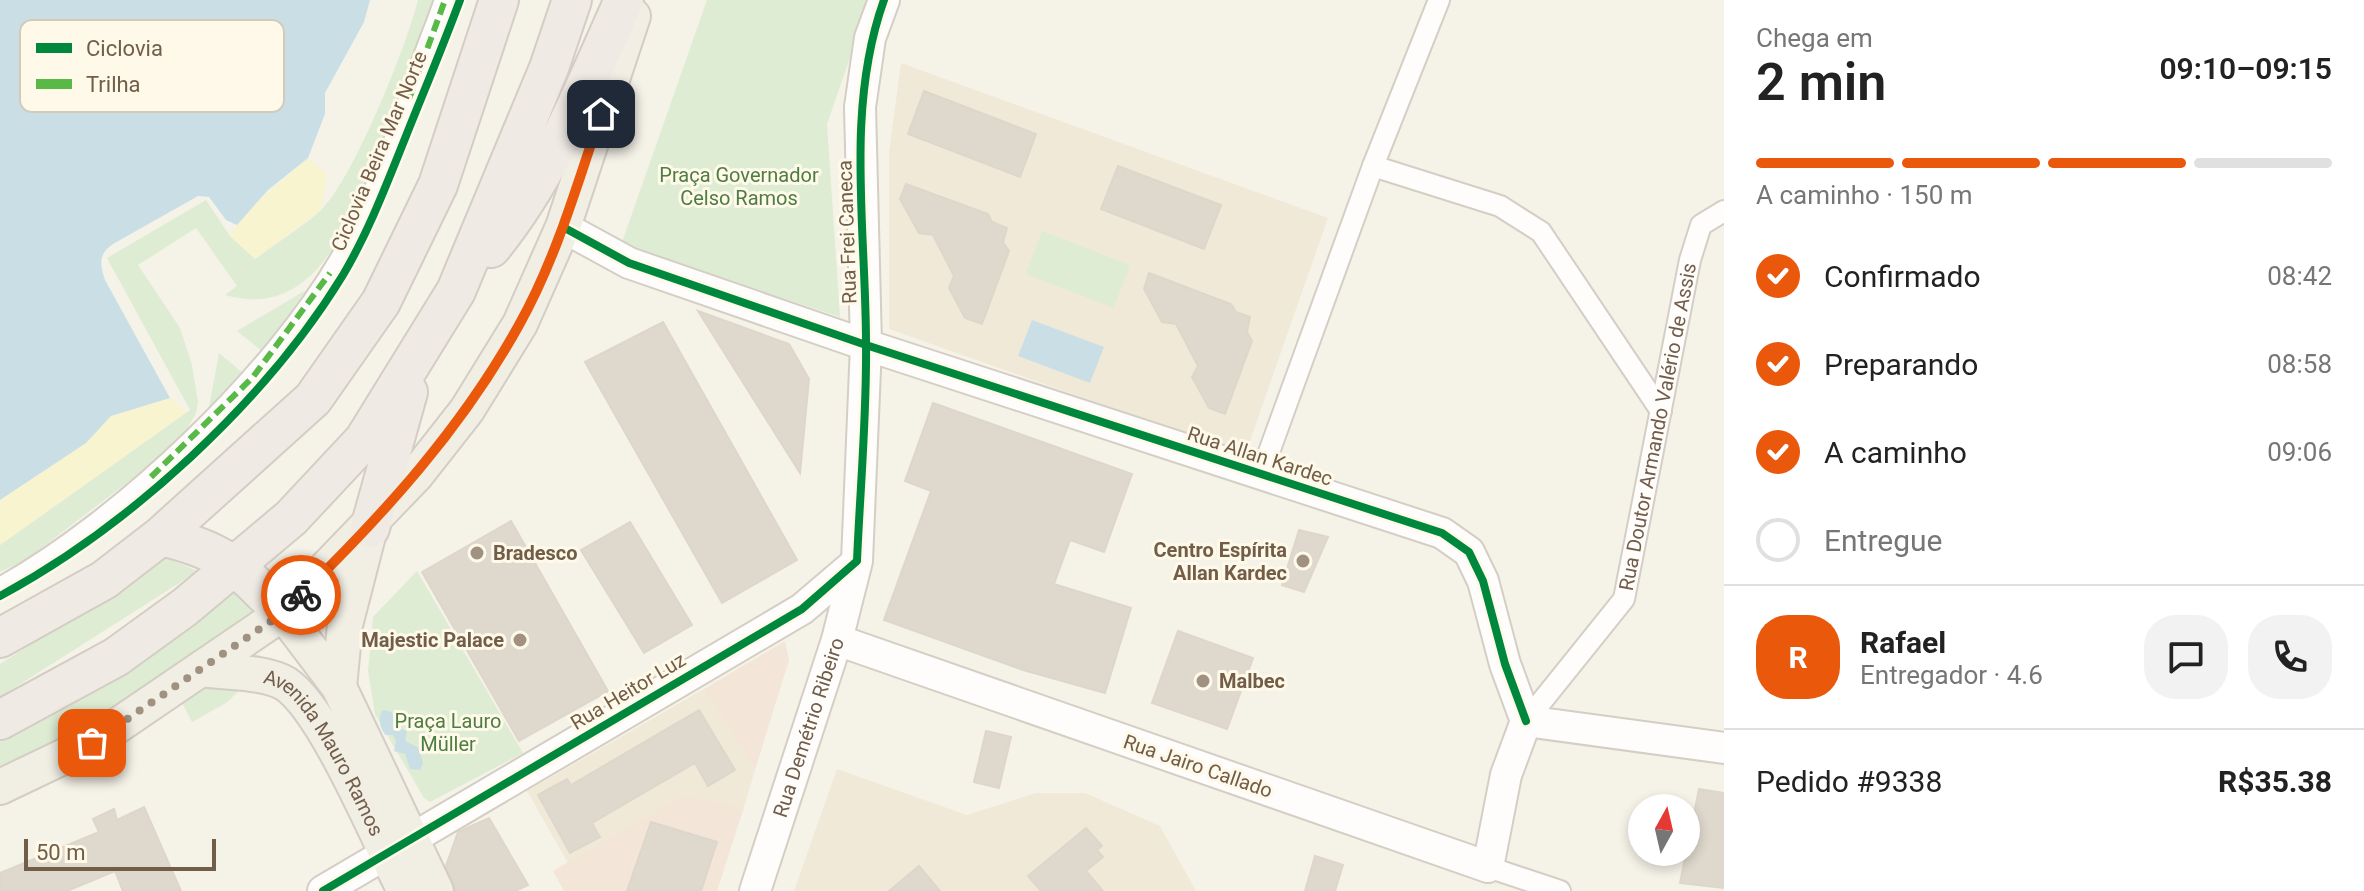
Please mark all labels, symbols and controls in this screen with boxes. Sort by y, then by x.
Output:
legend [20,20,284,112]
text: Chega em [1756,23,1873,53]
text: Ciclovia [86,36,163,61]
street label: Ciclovia Beira Mar Norte [326,47,432,255]
text: 09:10–09:15 [2159,51,2332,86]
text: 2 min [1756,52,1886,113]
text: Trilha [86,72,141,97]
pin [567,80,635,148]
icon: home [579,92,623,136]
street label: Rua Frei Caneca [832,160,862,304]
park label: Praça Governador Celso Ramos [659,163,819,210]
text: A caminho · 150 m [1756,180,1973,210]
icon: check [1756,254,1800,298]
text: Confirmado [1824,259,1981,294]
street label: Rua Doutor Armando Valério de Assis [1614,261,1701,593]
text: 08:42 [2267,261,2332,291]
icon: check [1756,342,1800,386]
text: Preparando [1824,347,1978,382]
text: 08:58 [2267,349,2332,379]
street label: Rua Allan Kardec [1184,421,1336,491]
icon: check [1756,430,1800,474]
text: A caminho [1824,435,1967,470]
text: 09:06 [2267,437,2332,467]
text: Entregue [1824,523,1943,558]
place label: Centro Espírita Allan Kardec [1154,538,1287,585]
place label: Bradesco [493,541,578,565]
marker: Bradesco [468,544,486,562]
marker: Centro Espírita Allan Kardec [1294,552,1312,570]
courier [261,555,341,635]
icon: bike [279,573,323,617]
button: chat [2144,615,2228,699]
button: phone [2248,615,2332,699]
text: Rafael [1860,625,1946,660]
place label: Majestic Palace [361,628,504,652]
marker: Majestic Palace [511,631,529,649]
street label: Rua Demétrio Ribeiro [768,635,849,820]
text: R [1788,640,1808,675]
street label: Rua Heitor Luz [566,647,690,735]
text: Entregador · 4.6 [1860,660,2043,690]
street label: Avenida Mauro Ramos [261,664,389,840]
place label: Malbec [1219,669,1285,693]
marker: Malbec [1194,672,1212,690]
pin [58,709,126,777]
park label: Praça Lauro Müller [395,709,501,756]
icon: bag [70,721,114,765]
street label: Rua Jairo Callado [1120,729,1276,803]
text: Pedido #9338 [1756,764,1942,799]
text: R$35.38 [2218,764,2332,799]
north arrow [1628,794,1700,866]
map controls [1628,794,1700,866]
scale bar [24,835,216,871]
text: 50 m [36,840,85,865]

